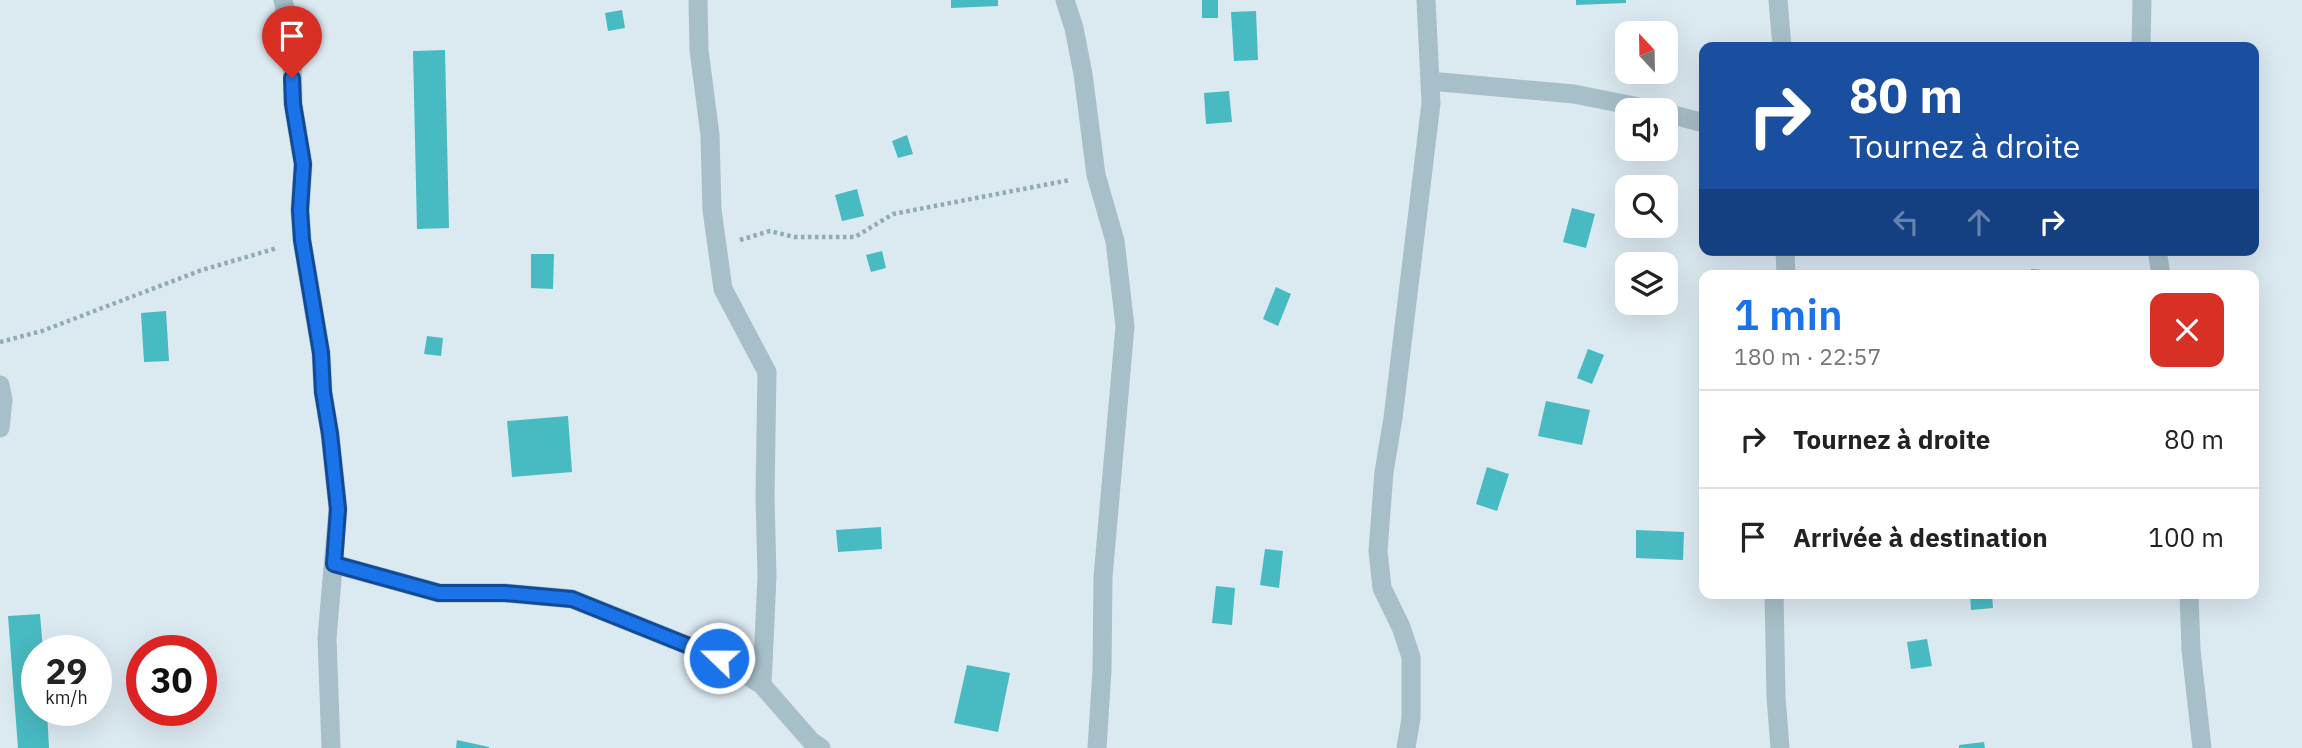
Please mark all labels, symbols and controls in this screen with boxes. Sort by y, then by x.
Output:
pin [262,6,322,78]
icon: arrive [273,17,311,55]
north arrow [1615,21,1678,84]
map controls [1615,21,1678,315]
text: 80 m [1849,63,1963,126]
icon: right [1734,70,1825,161]
button: sound [1615,98,1678,161]
text: Tournez à droite [1849,125,2080,167]
button: search [1615,175,1678,238]
icon: left [1887,203,1925,241]
icon: ahead [1960,203,1998,241]
icon: right [2033,203,2071,241]
button: layers [1615,252,1678,315]
text: 1 min [1734,287,1843,342]
button: close [2150,293,2224,367]
text: 180 m · 22:57 [1734,341,1881,371]
icon: right [1734,420,1772,458]
text: Tournez à droite [1793,422,1990,456]
text: 80 m [2164,422,2224,456]
icon: arrive [1734,518,1772,556]
text: Arrivée à destination [1793,520,2048,554]
text: 100 m [2148,520,2224,554]
position arrow [682,621,756,695]
speed limit sign: 30 [126,635,217,726]
text: 29 [45,648,88,694]
text: km/h [45,686,88,709]

